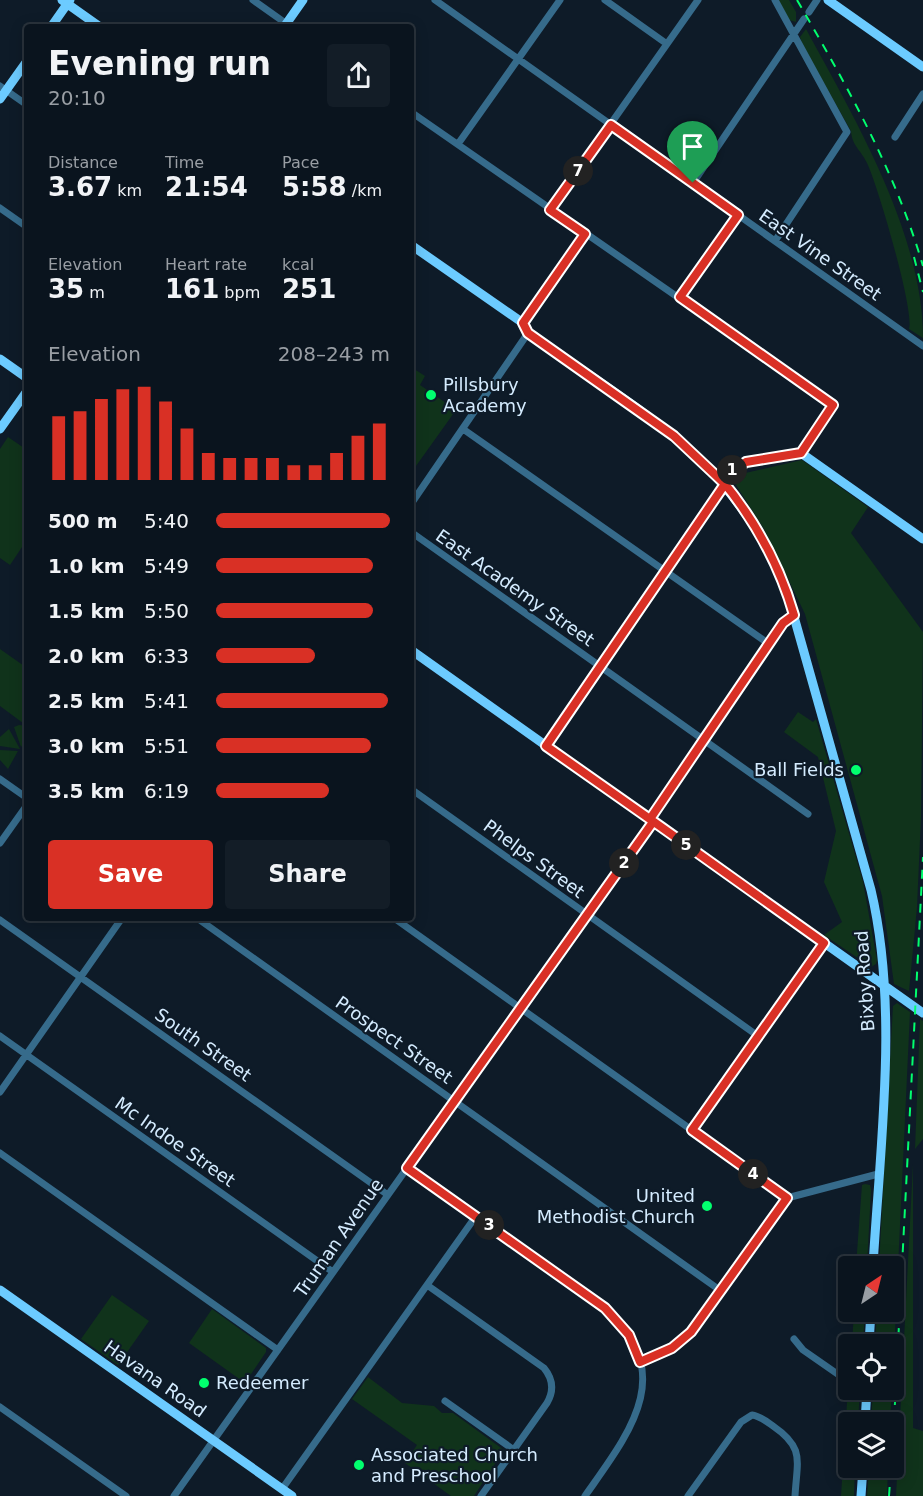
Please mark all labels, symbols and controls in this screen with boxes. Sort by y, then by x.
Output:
text: Evening run [48,44,271,83]
button: share [327,44,390,107]
text: 20:10 [48,86,106,110]
pin [667,121,718,183]
icon: arrive [676,130,709,163]
text: Distance [48,153,118,172]
text: Time [165,153,204,172]
text: Pace [282,153,319,172]
pin: 7 [563,156,593,186]
text: 7 [572,161,584,180]
text: 3.67 [48,172,112,202]
text: 21:54 [165,172,248,202]
text: 5:58 [282,172,347,202]
text: km [112,181,142,200]
text: /km [347,181,382,200]
street label: East Vine Street [755,205,885,305]
text: Elevation [48,255,122,274]
text: Heart rate [165,255,247,274]
text: kcal [282,255,314,274]
text: 35 [48,274,84,304]
text: 161 [165,274,219,304]
text: 251 [282,274,336,304]
text: m [84,283,105,302]
text: bpm [219,283,260,302]
text: Elevation [48,342,141,366]
text: 208–243 m [278,342,390,366]
place label: Pillsbury Academy [443,374,527,416]
marker: Pillsbury Academy [424,388,438,402]
pin: 1 [717,455,747,485]
text: 1 [726,460,738,479]
text: 500 m [48,509,118,533]
text: 5:40 [144,509,189,533]
street label: East Academy Street [432,525,599,650]
text: 1.0 km [48,554,125,578]
text: 5:49 [144,554,189,578]
text: 1.5 km [48,599,125,623]
text: 5:50 [144,599,189,623]
text: 2.0 km [48,644,125,668]
text: 6:33 [144,644,189,668]
text: 2.5 km [48,689,125,713]
text: 5:41 [144,689,189,713]
text: 3.0 km [48,734,125,758]
text: 5:51 [144,734,189,758]
place label: Ball Fields [754,759,844,780]
marker: Ball Fields [849,763,863,777]
text: 3.5 km [48,779,125,803]
text: 6:19 [144,779,189,803]
street label: Phelps Street [480,815,589,902]
pin: 5 [671,830,701,860]
text: 5 [680,835,692,854]
button: Save [48,840,213,909]
button: Share [225,840,390,909]
pin: 2 [609,848,639,878]
text: 2 [618,853,630,872]
street label: Bixby Road [851,930,878,1032]
street label: Prospect Street [332,991,457,1088]
street label: South Street [151,1004,255,1086]
street label: Mc Indoe Street [111,1092,239,1191]
pin: 4 [738,1159,768,1189]
text: 4 [747,1164,759,1183]
street label: Truman Avenue [289,1174,387,1302]
place label: United Methodist Church [537,1185,695,1227]
marker: United Methodist Church [700,1199,714,1213]
pin: 3 [474,1210,504,1240]
text: 3 [483,1215,495,1234]
north arrow [838,1256,904,1322]
map controls [838,1256,904,1478]
button: locate [838,1334,904,1400]
street label: Havana Road [100,1336,210,1421]
place label: Redeemer [216,1372,309,1393]
marker: Redeemer [197,1376,211,1390]
button: layers [838,1412,904,1478]
place label: Associated Church and Preschool [371,1444,538,1486]
marker: Associated Church and Preschool [352,1458,366,1472]

